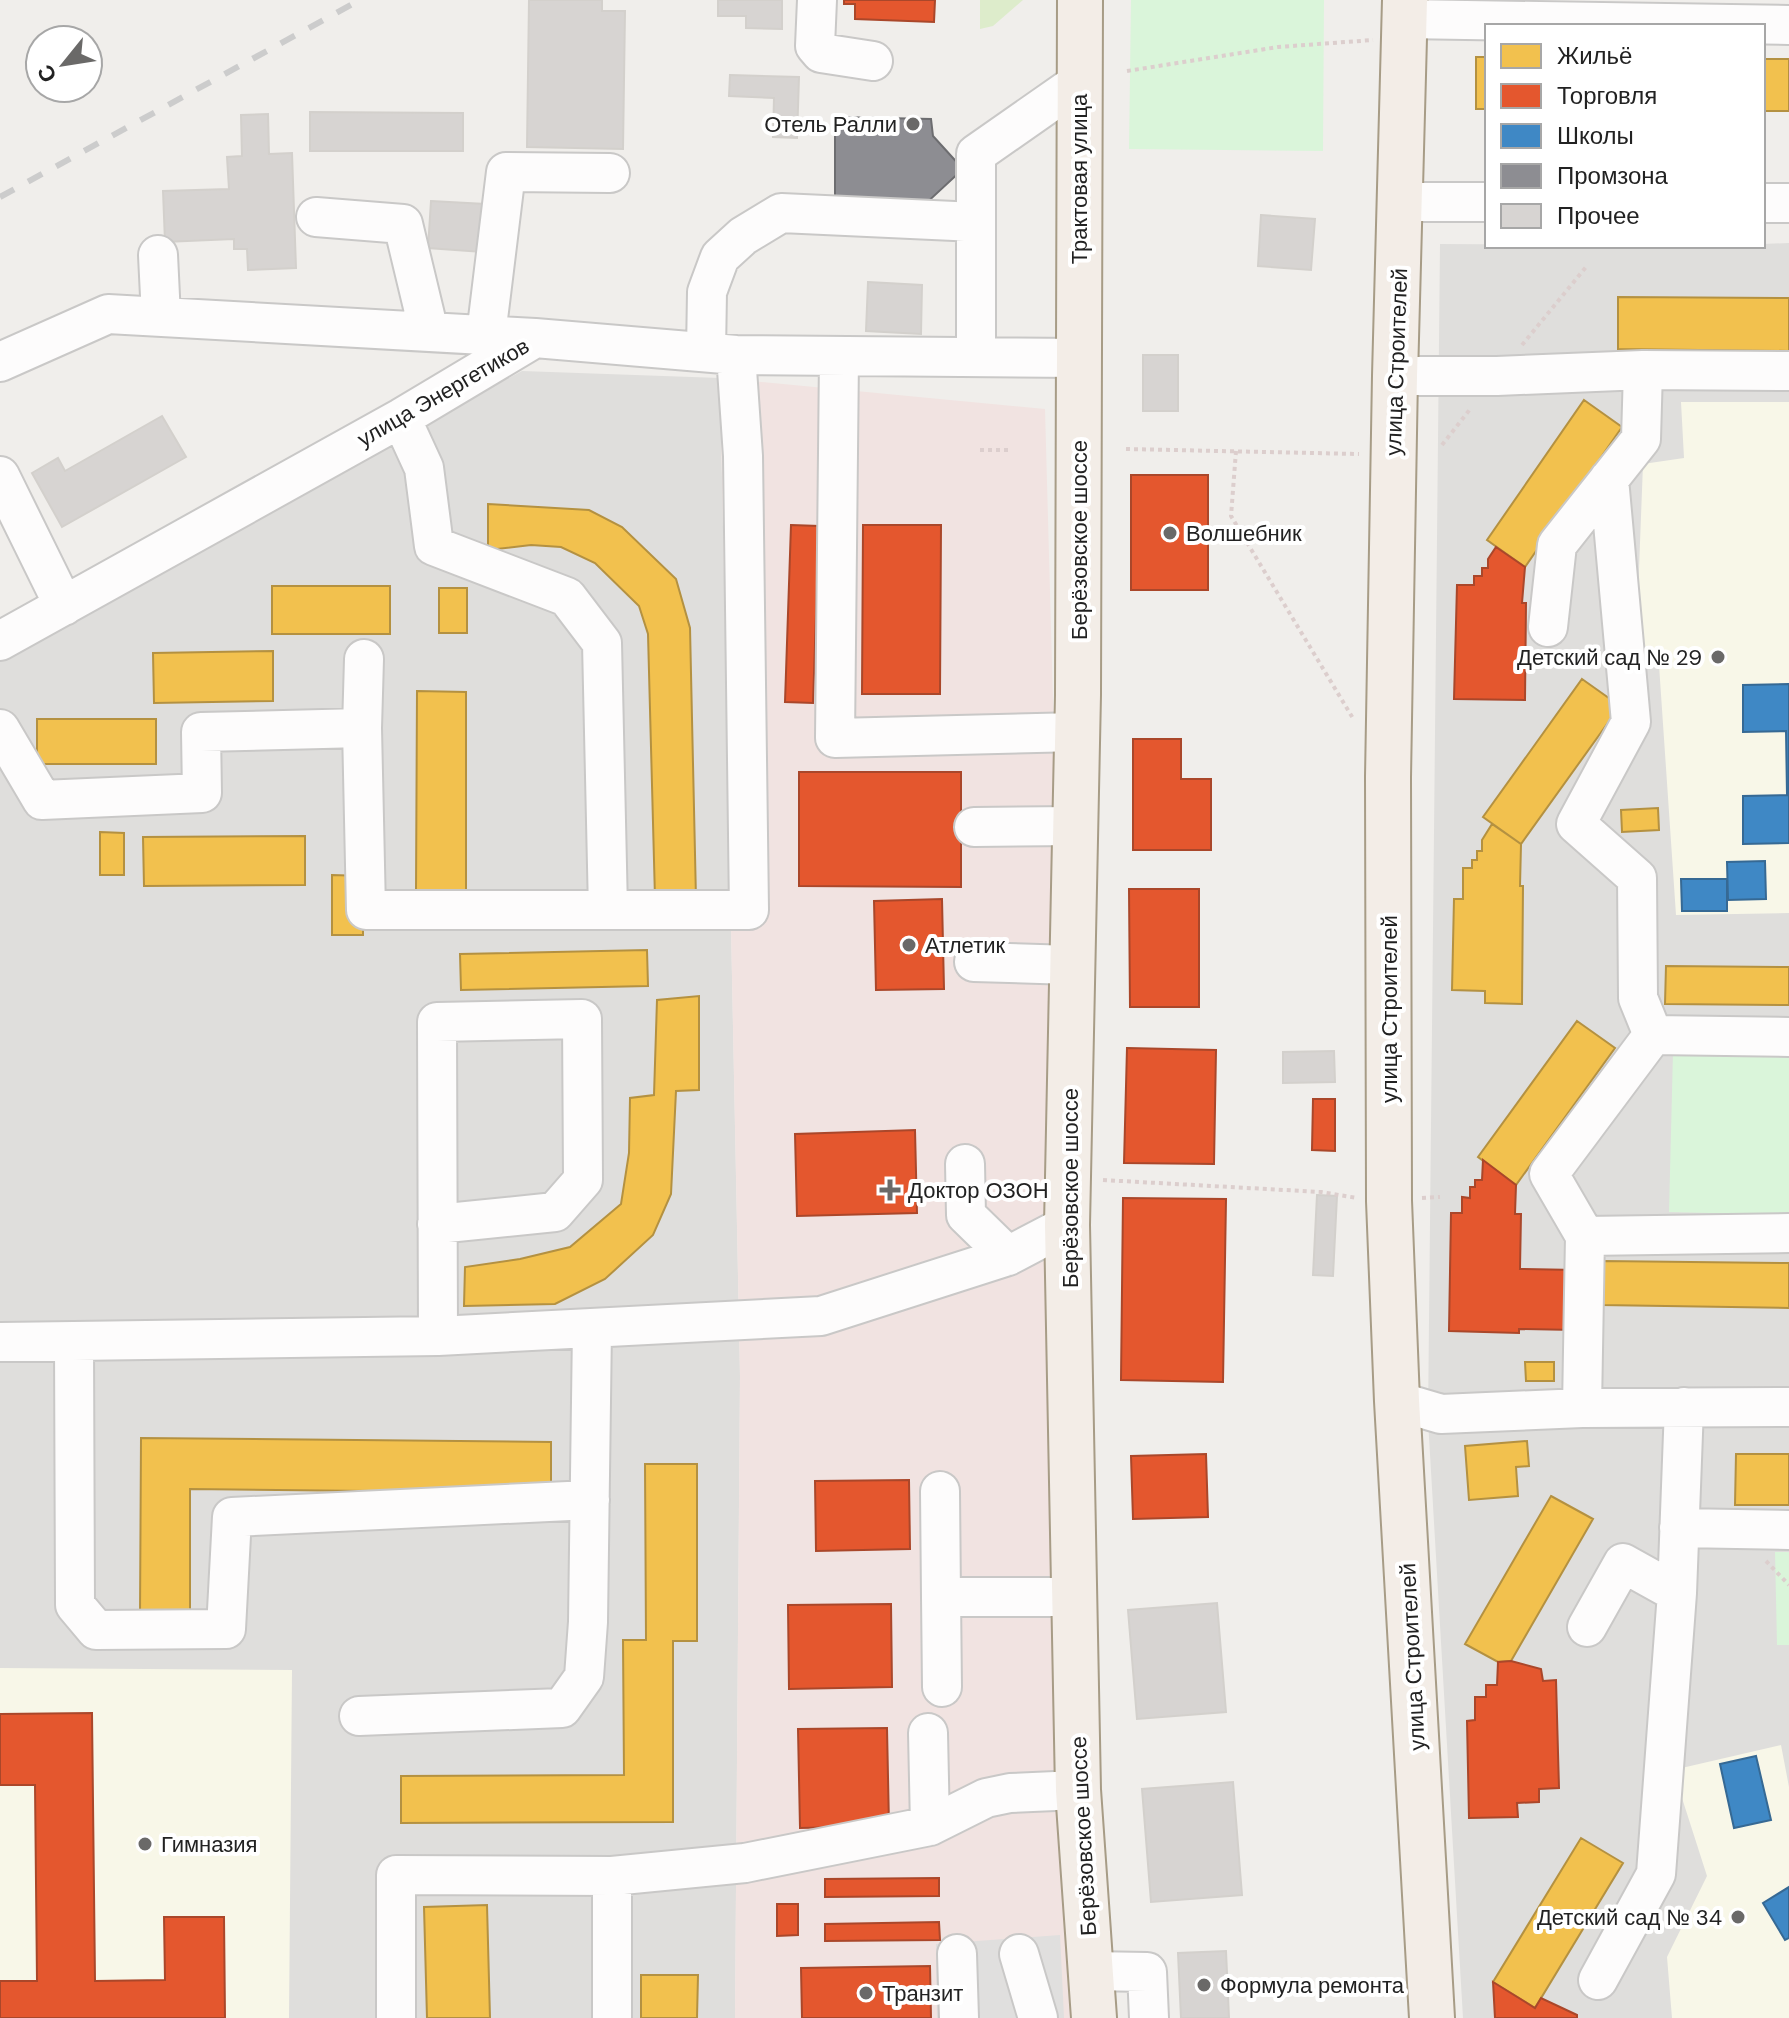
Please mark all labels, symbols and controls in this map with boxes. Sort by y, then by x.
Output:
north arrow [24,24,104,104]
legend [1485,24,1765,248]
text: Жильё [1557,40,1632,71]
text: С [31,60,64,88]
text: Торговля [1557,80,1657,111]
street label: Трактовая улица [1065,93,1094,264]
place label: Отель Ралли [764,110,897,139]
marker: Отель Ралли [904,115,922,133]
text: Школы [1557,120,1634,151]
text: Промзона [1557,160,1669,191]
text: Прочее [1557,200,1640,231]
street label: улица Строителей [1379,268,1414,456]
street label: улица Энергетиков [352,331,534,453]
street label: Берёзовское шоссе [1065,440,1094,640]
place label: Волшебник [1186,519,1302,548]
marker: Волшебник [1161,524,1179,542]
place label: Детский сад № 29 [1517,643,1702,672]
marker: Детский сад № 29 [1709,648,1727,666]
street label: улица Строителей [1375,915,1404,1103]
place label: Атлетик [925,931,1005,960]
marker: Атлетик [900,936,918,954]
street label: Берёзовское шоссе [1056,1088,1085,1288]
place label: Доктор ОЗОН [908,1176,1049,1205]
marker: Доктор ОЗОН [879,1179,901,1201]
street label: улица Строителей [1393,1562,1432,1751]
street label: Берёзовское шоссе [1064,1735,1103,1937]
place label: Гимназия [161,1830,258,1859]
marker: Гимназия [136,1835,154,1853]
place label: Детский сад № 34 [1537,1903,1722,1932]
marker: Детский сад № 34 [1729,1908,1747,1926]
place label: Формула ремонта [1220,1971,1405,2000]
marker: Формула ремонта [1195,1976,1213,1994]
place label: Транзит [882,1979,963,2008]
marker: Транзит [857,1984,875,2002]

